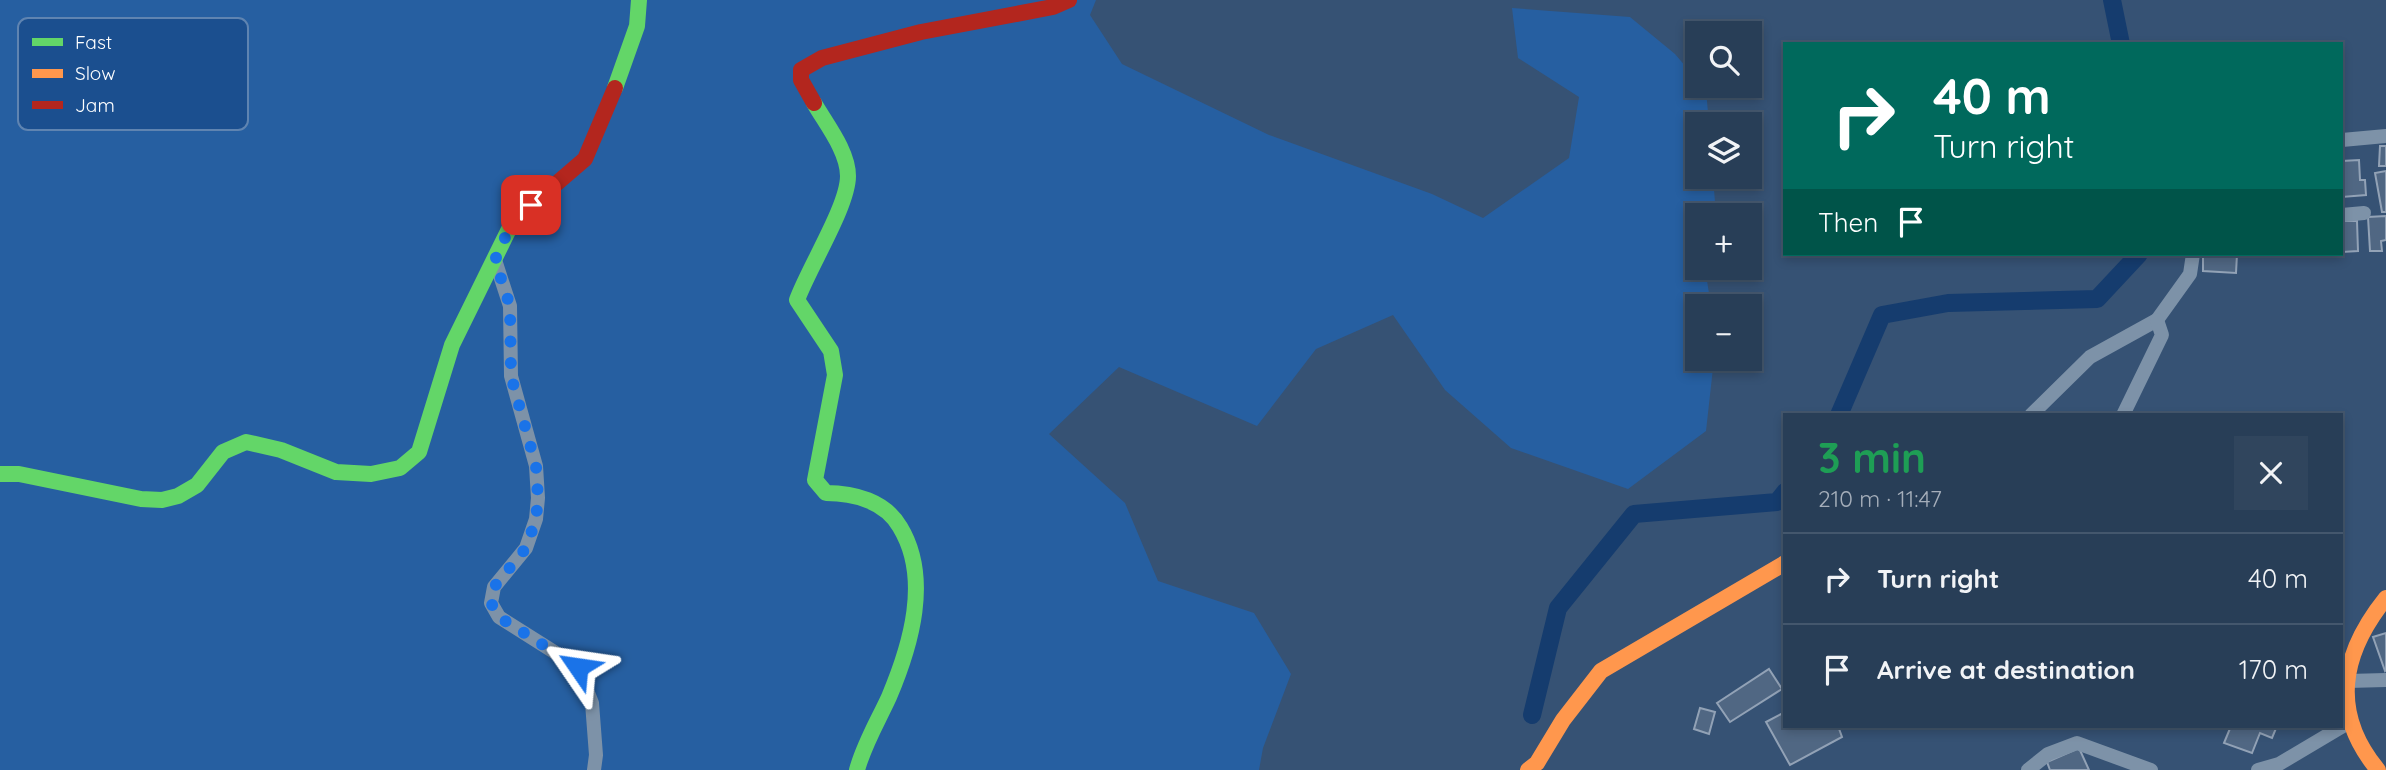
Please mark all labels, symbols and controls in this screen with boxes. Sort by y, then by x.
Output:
legend [18,18,248,130]
map controls [1685,21,1762,371]
button: search [1685,21,1762,98]
text: Fast [75,30,112,54]
text: Slow [75,61,116,85]
text: 40 m [1933,65,2051,126]
icon: right [1818,70,1909,161]
text: Jam [75,93,115,117]
button: layers [1685,112,1762,189]
text: Turn right [1933,126,2074,166]
pin [501,175,561,235]
icon: arrive [512,186,550,224]
button: + [1685,203,1762,280]
icon: arrive [1892,203,1930,241]
text: Then [1818,206,1878,239]
button: − [1685,294,1762,371]
text: 3 min [1818,431,1926,484]
button: close [2234,436,2308,510]
text: 210 m · 11:47 [1818,484,1942,513]
icon: right [1818,560,1856,598]
text: Turn right [1877,562,1999,595]
text: 40 m [2248,562,2308,595]
position arrow [541,630,615,704]
icon: arrive [1818,651,1856,689]
text: Arrive at destination [1877,653,2135,686]
text: 170 m [2239,653,2308,686]

